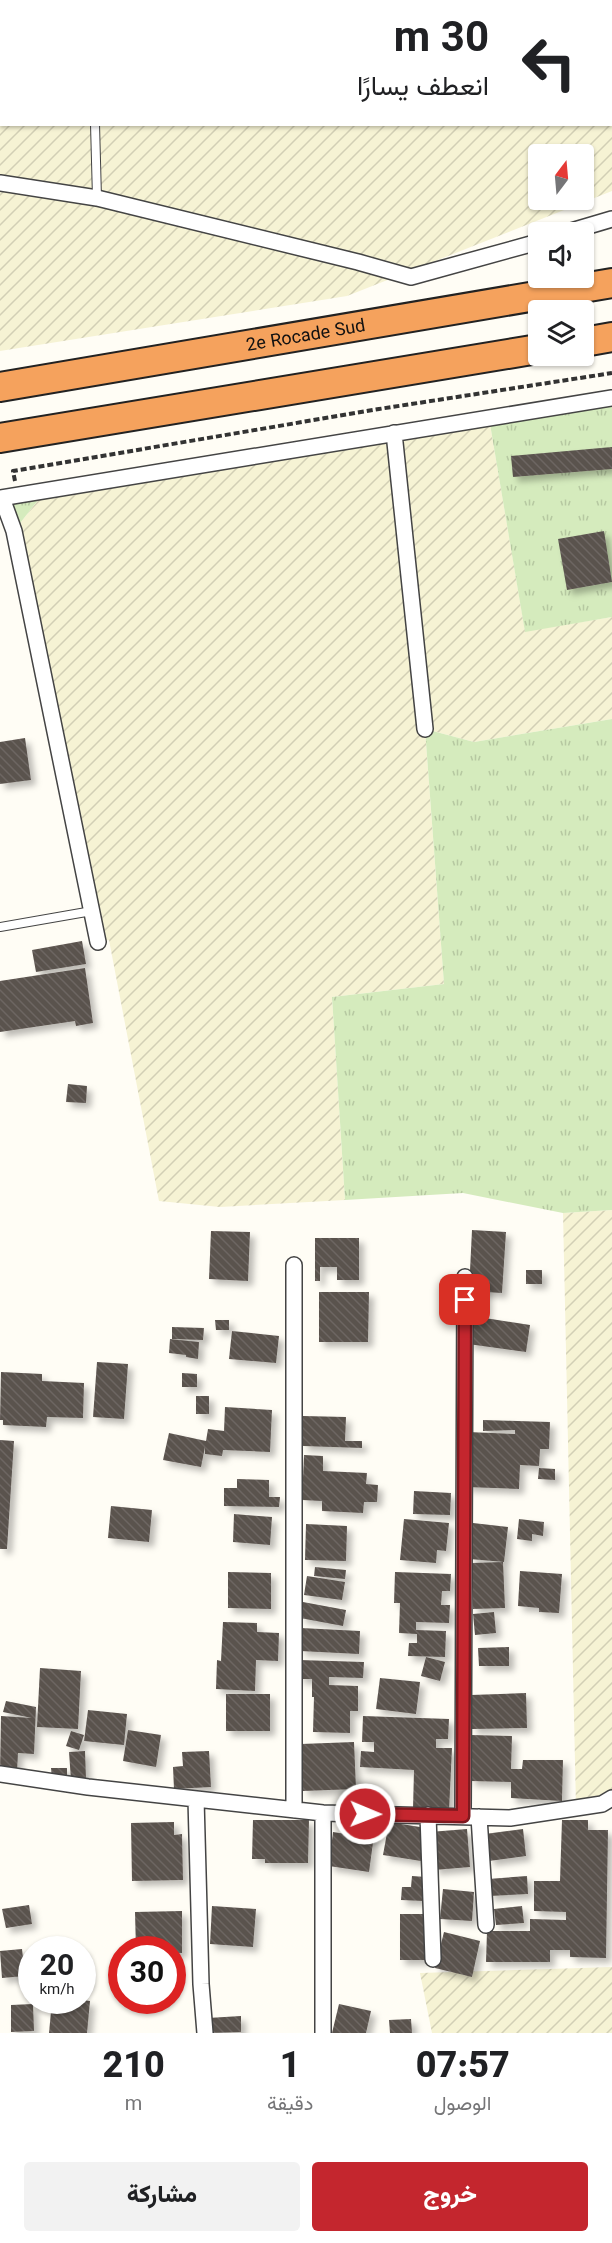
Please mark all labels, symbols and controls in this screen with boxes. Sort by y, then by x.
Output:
text: 30 m [394,8,489,74]
icon: left [510,24,588,102]
text: انعطف يسارًا [357,67,489,110]
north arrow [528,144,594,210]
map controls [528,144,594,366]
button: sound [528,222,594,288]
button: layers [528,300,594,366]
street label: 2e Rocade Sud [244,313,368,361]
pin [439,1274,490,1325]
icon: arrive [448,1283,481,1316]
position arrow [333,1782,397,1846]
speed limit sign: 30 [108,1936,186,2014]
text: 20 [40,1944,74,1991]
text: km/h [39,1979,75,2002]
text: 210 [102,2040,165,2096]
text: 1 [280,2040,301,2096]
text: 07:57 [416,2040,510,2096]
text: m [125,2089,142,2121]
text: دقيقة [267,2089,313,2121]
text: الوصول [434,2089,492,2121]
button: مشاركة [24,2162,300,2231]
button: خروج [312,2162,588,2231]

